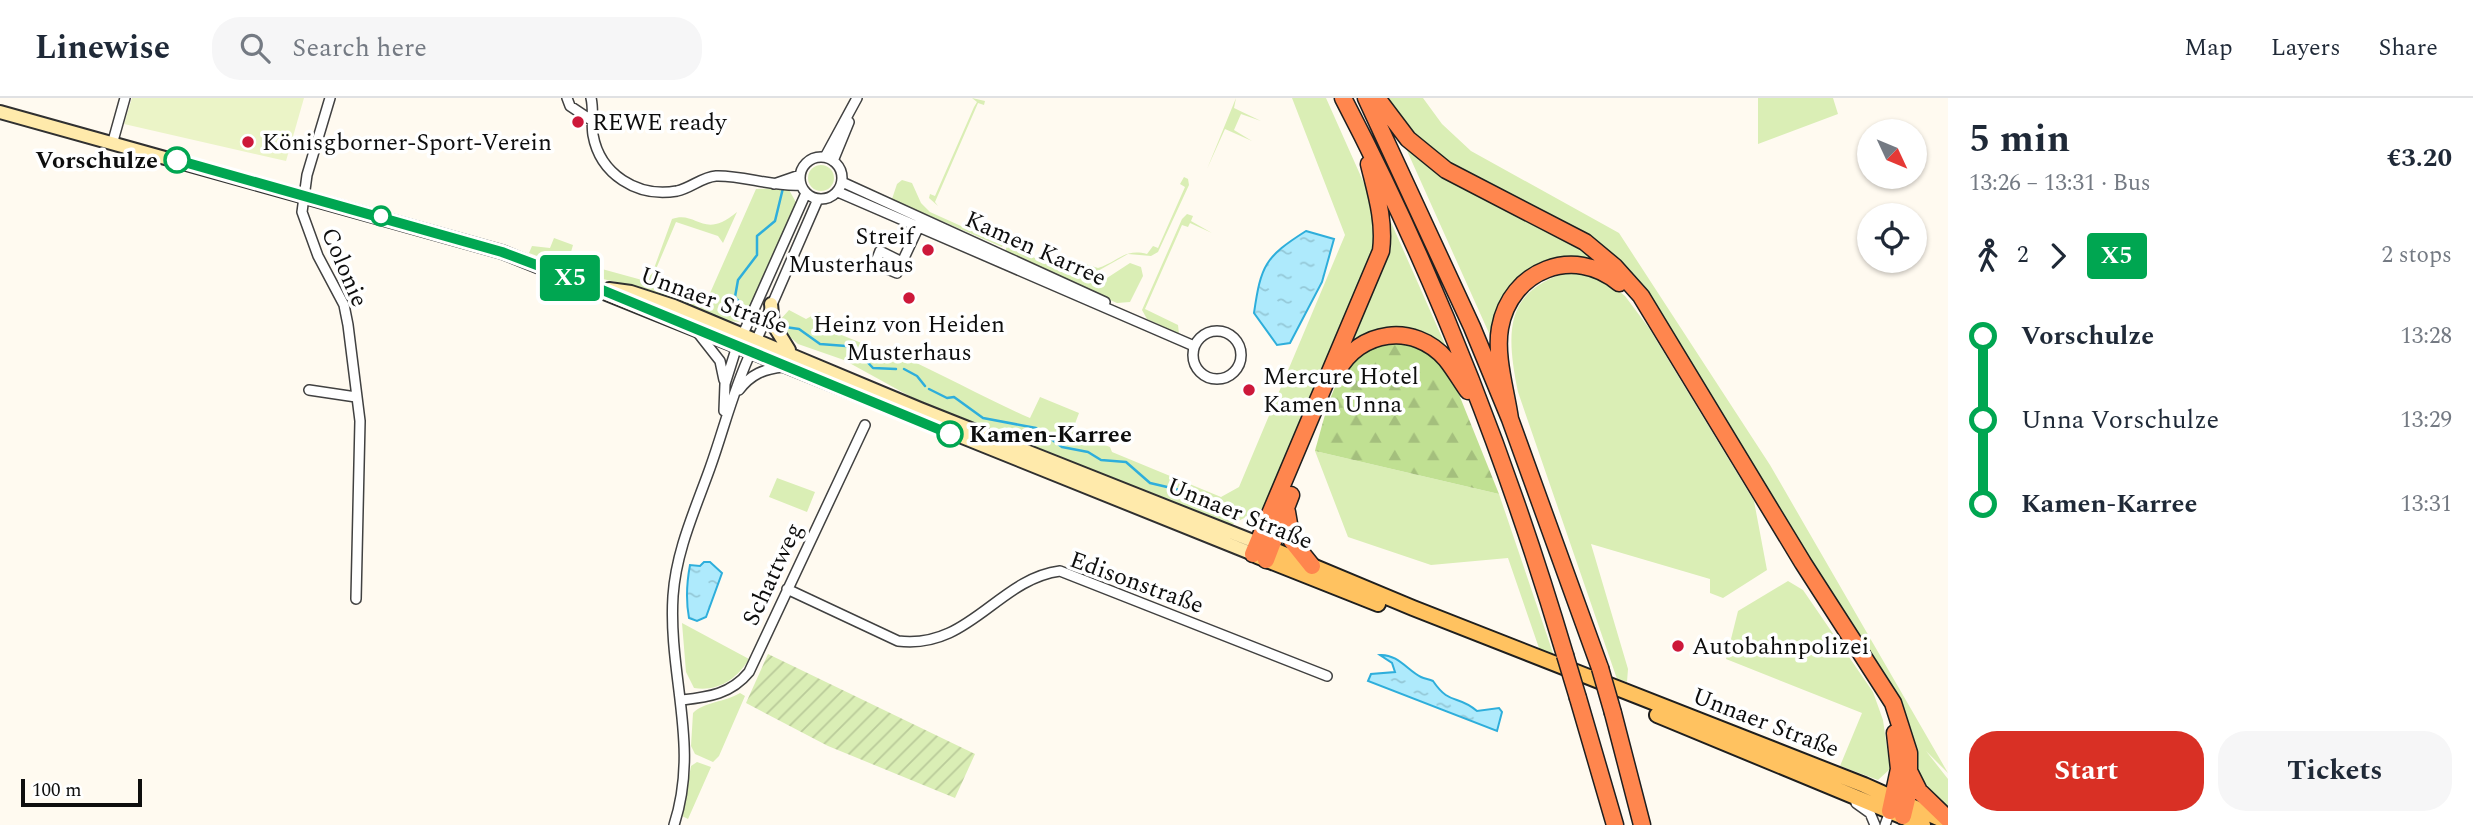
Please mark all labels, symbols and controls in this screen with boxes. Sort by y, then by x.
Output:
search box [212,17,702,80]
text: Linewise [35,23,170,73]
text: Search here [292,28,427,68]
icon: search [236,29,274,67]
text: Map [2184,30,2233,66]
text: Layers [2271,30,2341,66]
text: Share [2379,30,2438,66]
place label: REWE ready [592,105,728,141]
text: 5 min [1969,111,2070,169]
marker: REWE ready [570,114,586,130]
north arrow [1857,119,1927,189]
map controls [1857,119,1927,273]
place label: Könisgborner-Sport-Verein [262,125,552,161]
marker: Könisgborner-Sport-Verein [240,134,256,150]
text: €3.20 [2387,138,2452,178]
place label: Vorschulze [35,143,158,179]
marker: Vorschulze [164,147,190,173]
text: 13:26 – 13:31 · Bus [1969,166,2151,201]
street label: Kamen Karree [959,202,1112,296]
button: locate [1857,203,1927,273]
unlabelled marker [371,206,391,226]
place label: Streif Musterhaus [788,219,916,283]
street label: Colonie [311,222,377,313]
icon: walk [1969,237,2007,275]
icon: forward [2039,237,2077,275]
text: 2 [2017,238,2029,273]
text: X5 [2101,238,2133,274]
text: 2 stops [2382,238,2452,273]
marker: Streif Musterhaus [920,242,936,258]
line badge: X5 [538,255,602,301]
street label: Unnaer Straße [635,258,793,344]
text: X5 [554,260,586,296]
marker: Heinz von Heiden Musterhaus [901,290,917,306]
place label: Heinz von Heiden Musterhaus [813,307,1005,371]
text: Vorschulze [2021,316,2154,356]
text: 13:28 [2400,319,2452,354]
place label: Mercure Hotel Kamen Unna [1263,359,1419,423]
marker: Mercure Hotel Kamen Unna [1241,382,1257,398]
text: Unna Vorschulze [2021,400,2219,440]
text: 13:29 [2400,403,2452,438]
place label: Kamen-Karree [969,417,1132,453]
marker: Kamen-Karree [937,421,963,447]
street label: Unnaer Straße [1161,468,1318,560]
text: Kamen-Karree [2021,484,2198,524]
text: 13:31 [2400,487,2452,522]
street label: Schattweg [733,517,812,632]
street label: Edisonstraße [1065,542,1209,624]
place label: Autobahnpolizei [1692,629,1869,665]
marker: Autobahnpolizei [1670,638,1686,654]
street label: Unnaer Straße [1687,678,1844,768]
button: Start [1969,731,2204,811]
button: Tickets [2218,731,2452,811]
scale bar [21,776,142,808]
text: 100 m [32,776,82,805]

